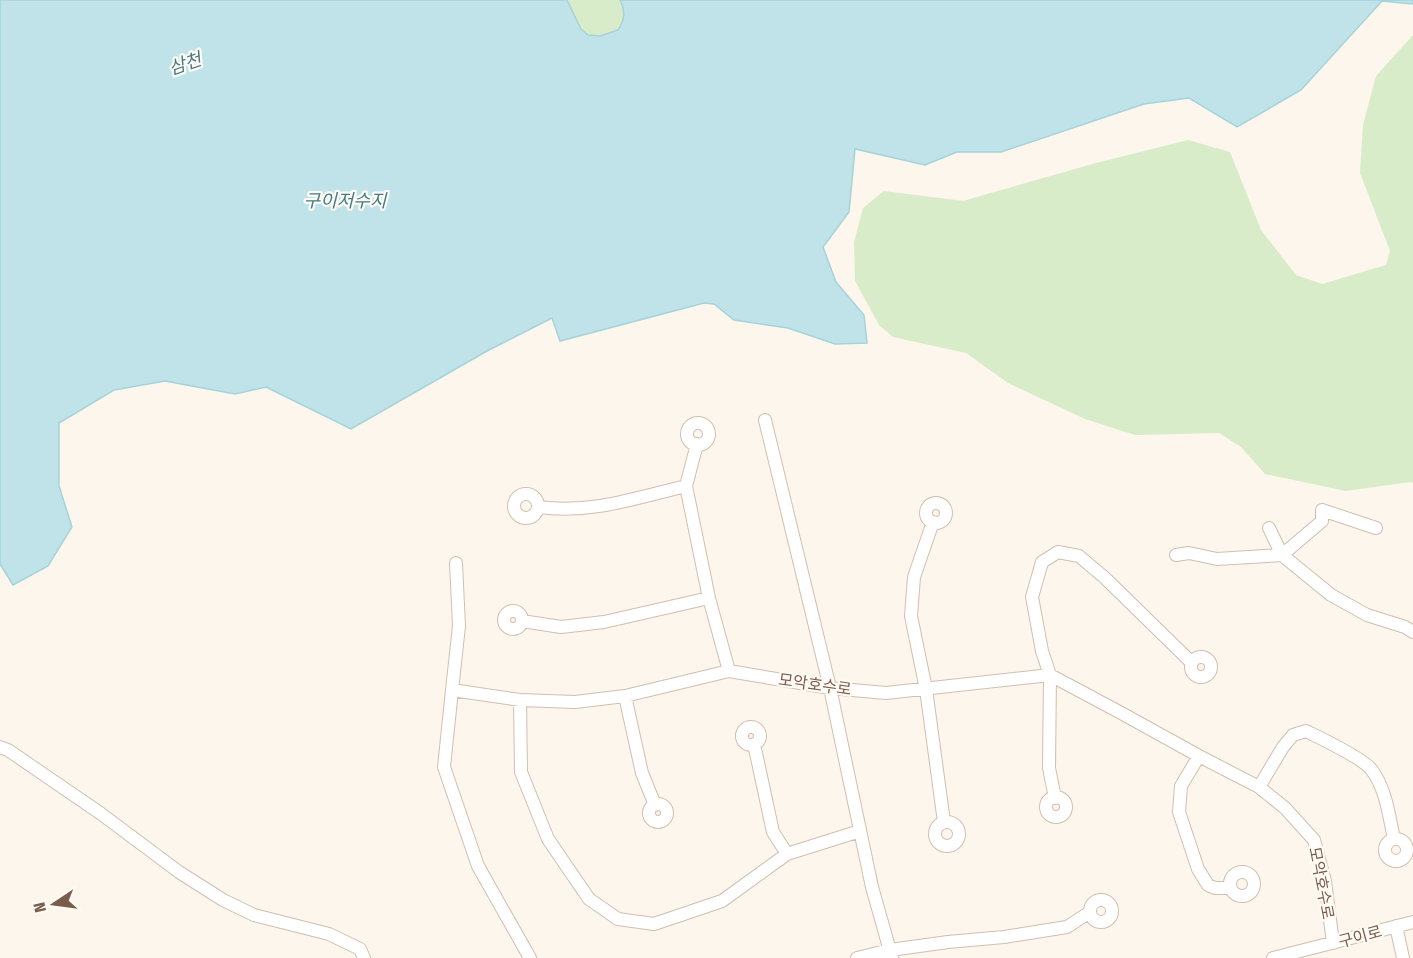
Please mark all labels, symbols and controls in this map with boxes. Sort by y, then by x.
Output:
water label: 삼천 [166,47,207,80]
water label: 구이저수지 [304,190,388,212]
street label: 모악호수로 [777,670,853,699]
street label: 모악호수로 [1305,845,1338,921]
north arrow [24,874,84,934]
text: N [30,900,50,914]
street label: 구이로 [1336,922,1384,951]

